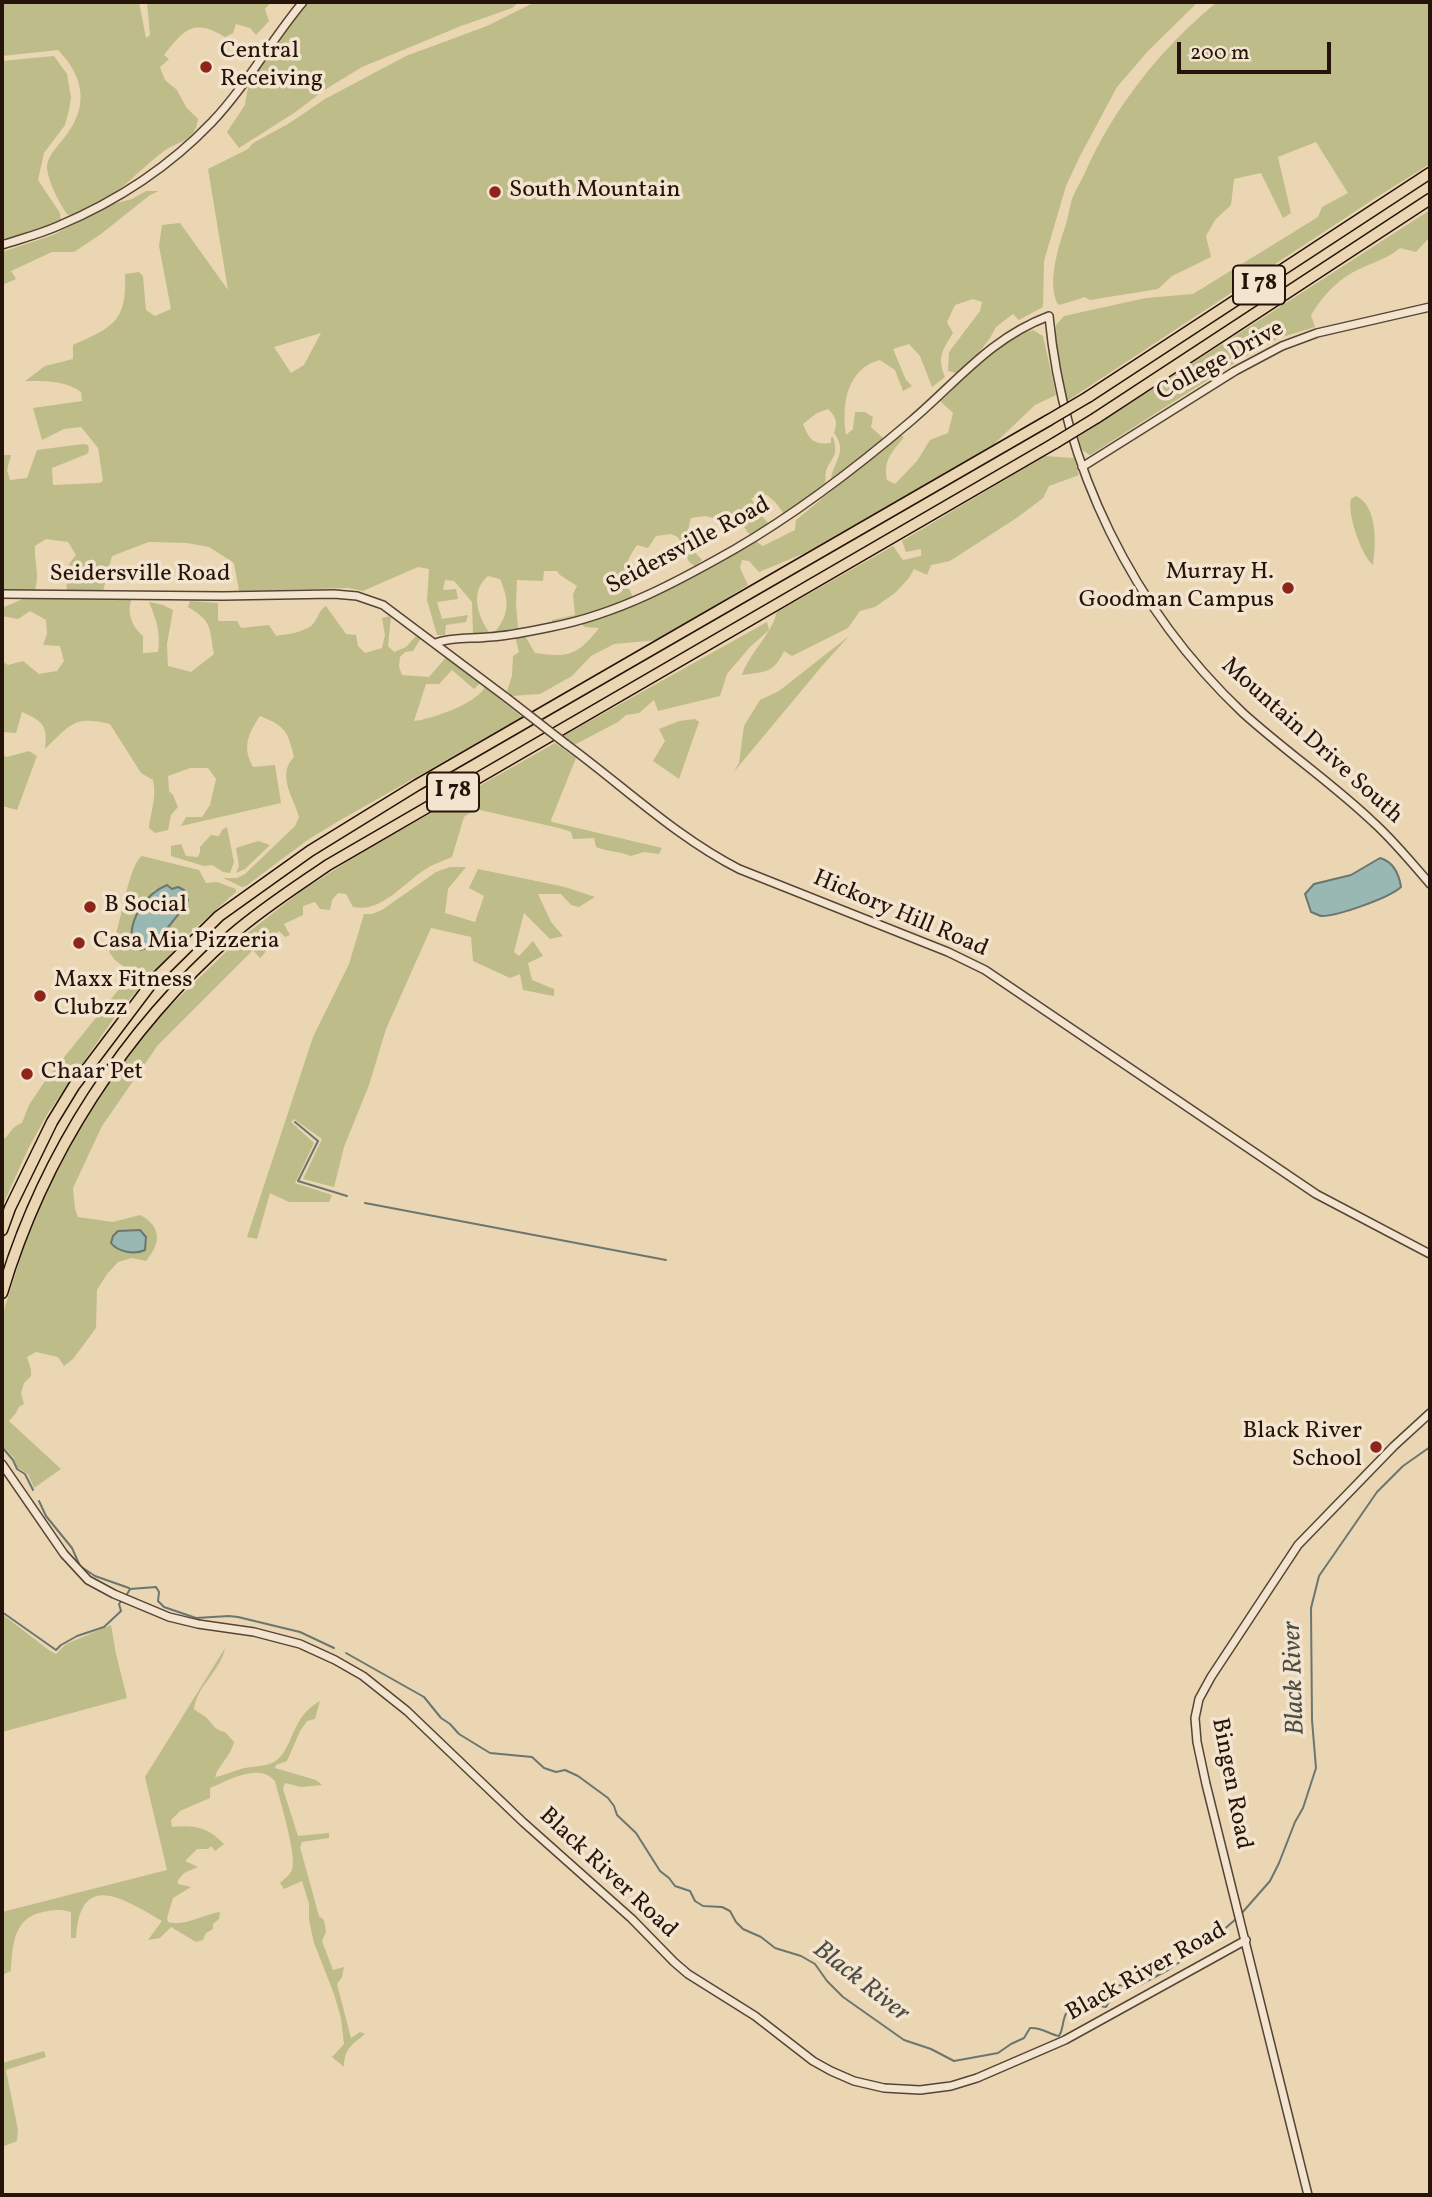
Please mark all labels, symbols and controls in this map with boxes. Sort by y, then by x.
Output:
scale bar [1180,28,1334,72]
place label: Central Receiving [220,39,323,95]
text: 200 m [1190,39,1250,68]
marker: Central Receiving [198,59,214,75]
place label: South Mountain [509,178,681,206]
marker: South Mountain [487,184,503,200]
road number: I 78 [1233,266,1285,304]
street label: College Drive [1152,315,1290,409]
street label: Seidersville Road [602,492,776,602]
place label: Murray H. Goodman Campus [1079,560,1274,616]
street label: Seidersville Road [49,562,231,590]
marker: Murray H. Goodman Campus [1280,580,1296,596]
street label: Mountain Drive South [1214,653,1408,831]
road number: I 78 [427,772,479,812]
street label: Hickory Hill Road [808,865,992,965]
place label: B Social [104,893,187,921]
marker: B Social [82,899,98,915]
place label: Casa Mia Pizzeria [93,929,280,957]
marker: Casa Mia Pizzeria [71,935,87,951]
place label: Maxx Fitness Clubzz [54,968,193,1024]
marker: Maxx Fitness Clubzz [32,988,48,1004]
place label: Chaar Pet [41,1060,143,1088]
marker: Chaar Pet [19,1066,35,1082]
place label: Black River School [1242,1419,1362,1475]
marker: Black River School [1368,1439,1384,1455]
water label: Black River [1278,1620,1314,1736]
street label: Bingen Road [1203,1716,1257,1852]
street label: Black River Road [532,1803,682,1945]
street label: Black River Road [1062,1917,1232,2029]
water label: Black River [805,1936,915,2030]

